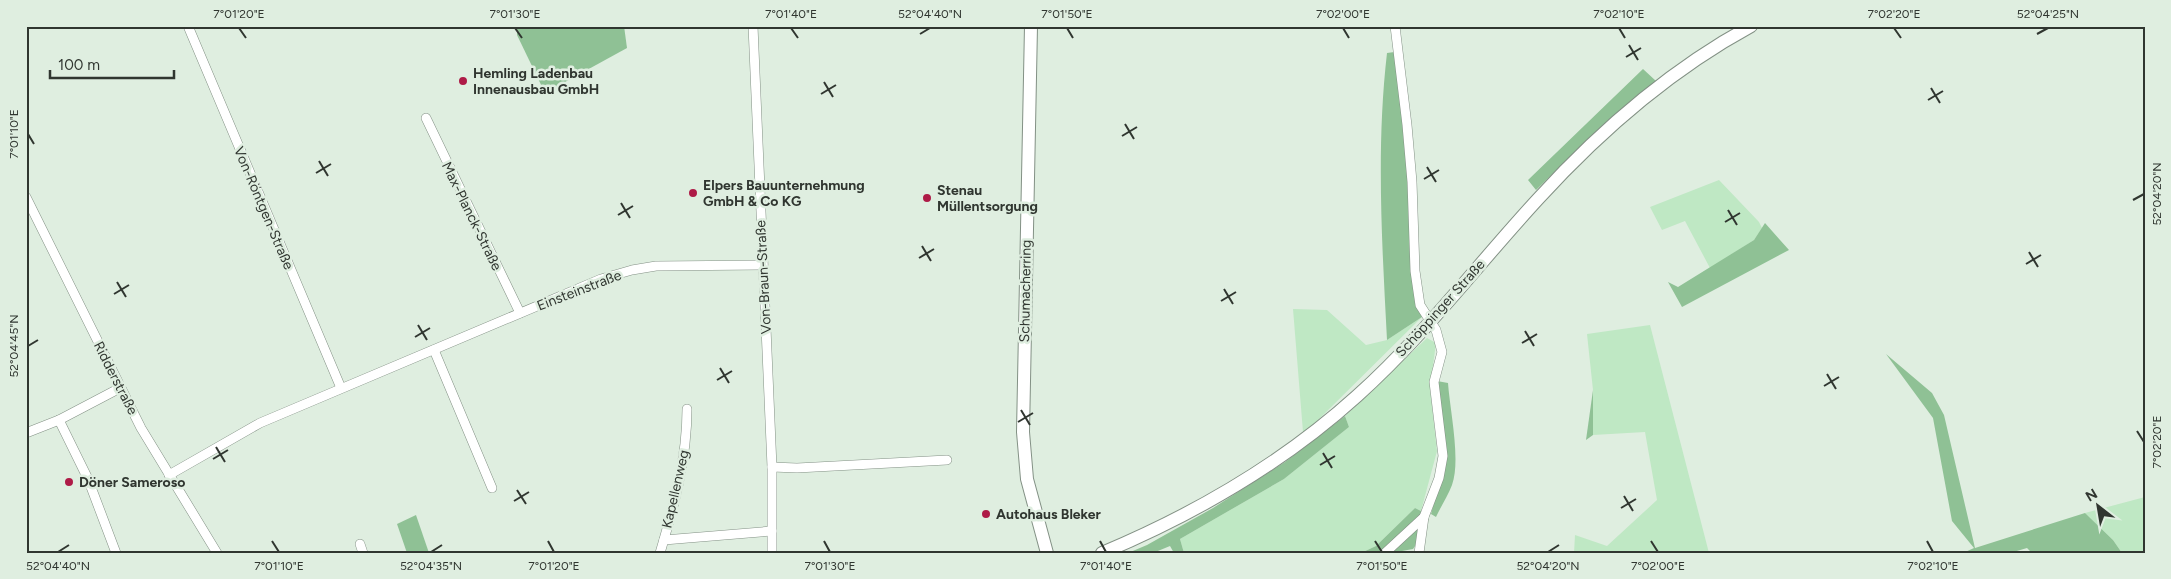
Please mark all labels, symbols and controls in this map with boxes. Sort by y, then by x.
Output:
text: 7°01'20"E [213,7,265,21]
text: 7°01'30"E [489,7,541,21]
text: 7°01'40"E [765,7,817,21]
text: 52°04'40"N [898,7,962,21]
text: 7°01'50"E [1041,7,1093,21]
text: 7°02'00"E [1316,7,1370,21]
text: 7°02'10"E [1593,7,1645,21]
text: 7°02'20"E [1867,7,1921,21]
text: 52°04'25"N [2017,7,2079,21]
scale bar [50,48,174,80]
text: 100 m [58,56,100,74]
place label: Hemling Ladenbau Innenausbau GmbH [473,65,599,98]
marker: Hemling Ladenbau Innenausbau GmbH [457,75,469,87]
text: 7°01'10"E [7,109,21,159]
street label: Von-Röntgen-Straße [230,144,297,272]
street label: Max-Planck-Straße [438,159,505,274]
text: 52°04'20"N [2150,162,2164,226]
place label: Elpers Bauunternehmung GmbH & Co KG [703,177,865,210]
place label: Stenau Müllentsorgung [937,182,1038,215]
marker: Elpers Bauunternehmung GmbH & Co KG [687,187,699,199]
marker: Stenau Müllentsorgung [921,192,933,204]
street label: Von-Braun-Straße [752,219,775,334]
street label: Schumacherring [1016,240,1035,342]
street label: Schöppinger Straße [1392,256,1489,360]
street label: Einsteinstraße [535,266,624,314]
text: 52°04'45"N [7,314,21,378]
street label: Ridderstraße [90,339,141,418]
text: 7°02'20"E [2150,415,2164,469]
street label: Kapellenweg [658,448,693,530]
place label: Döner Sameroso [79,474,185,491]
marker: Döner Sameroso [63,476,75,488]
north arrow [2074,482,2124,532]
text: N [2083,485,2101,505]
place label: Autohaus Bleker [996,506,1102,523]
marker: Autohaus Bleker [980,508,992,520]
text: 52°04'40"N [26,559,90,573]
text: 7°01'10"E [254,559,304,573]
text: 52°04'35"N [400,559,462,573]
text: 7°01'20"E [528,559,580,573]
text: 7°01'30"E [804,559,856,573]
text: 7°01'40"E [1080,559,1132,573]
text: 7°01'50"E [1356,559,1408,573]
text: 52°04'20"N [1516,559,1580,573]
text: 7°02'00"E [1631,559,1685,573]
text: 7°02'10"E [1907,559,1959,573]

